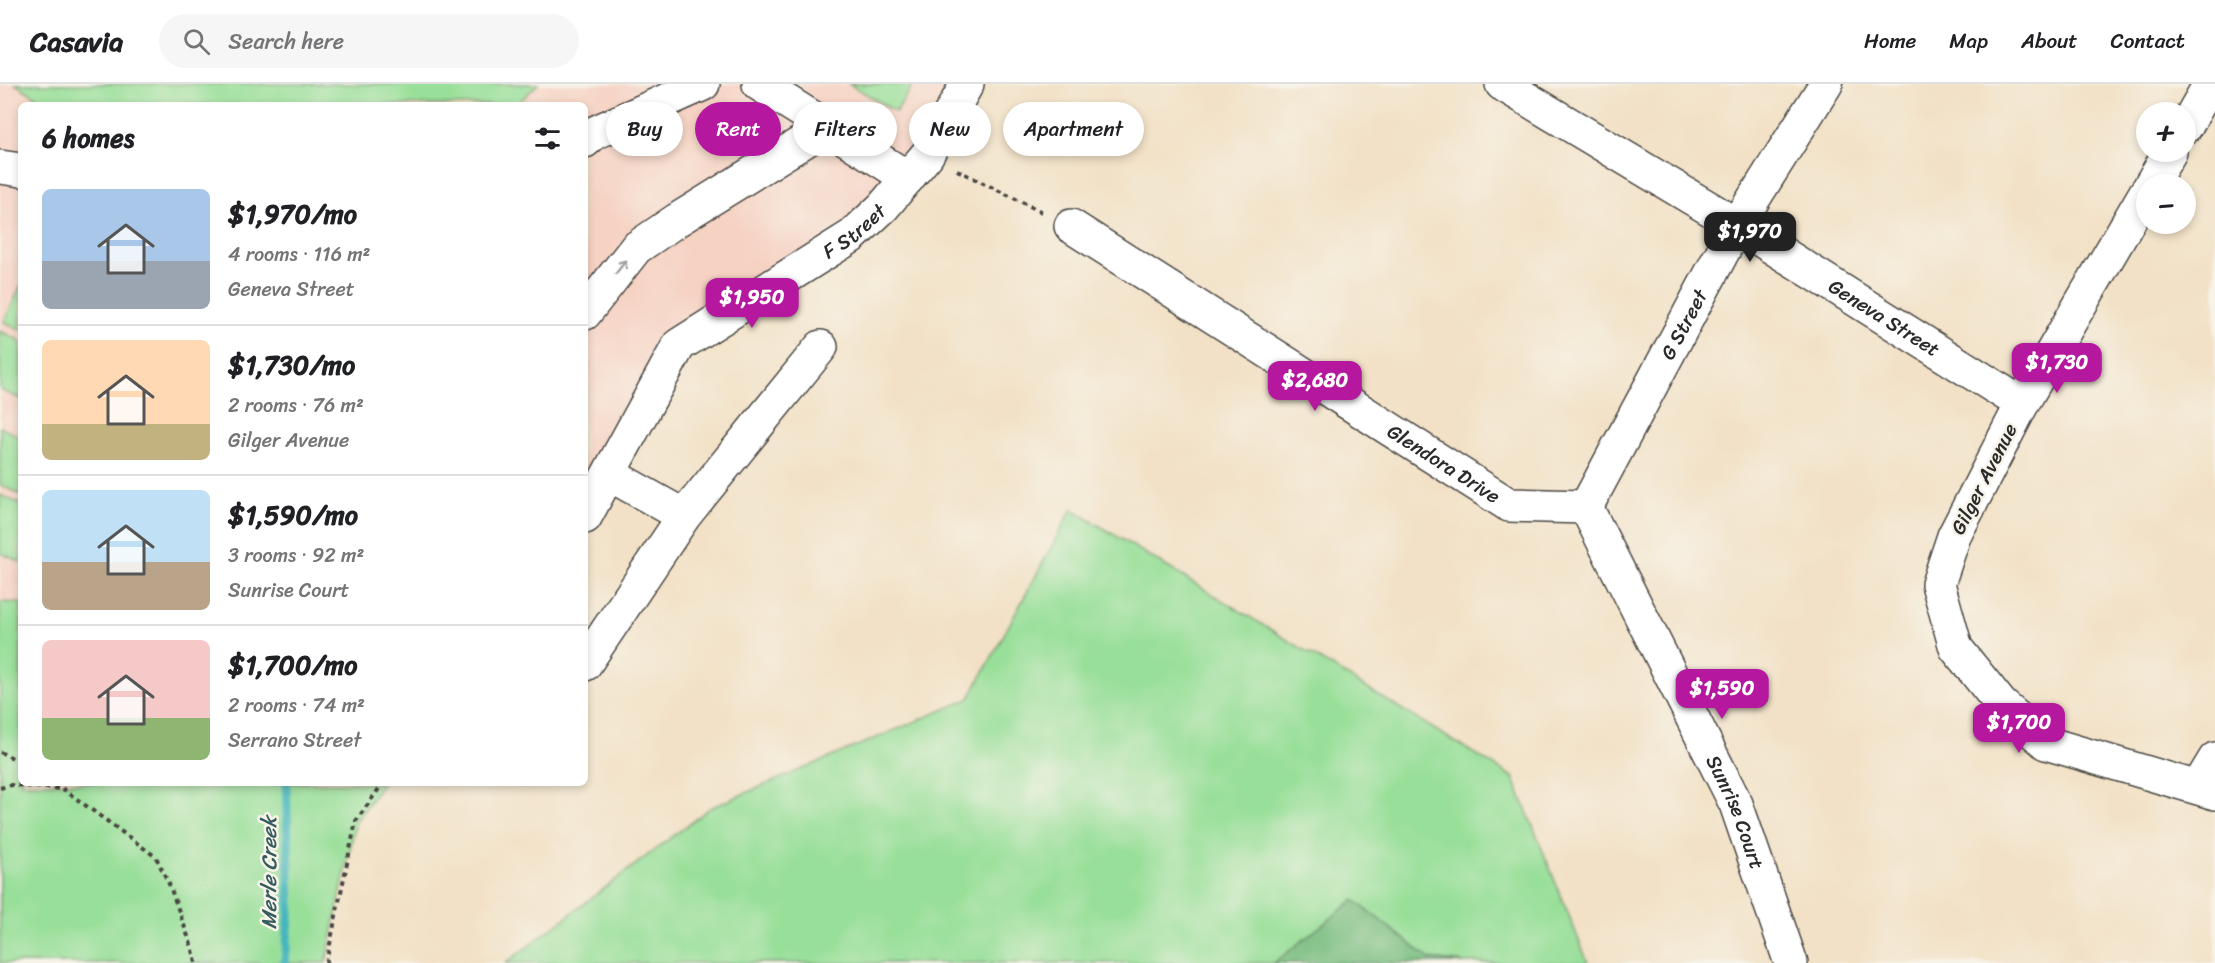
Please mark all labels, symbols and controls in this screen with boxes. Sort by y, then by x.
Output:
search box [159,14,579,68]
text: Casavia [30,17,123,66]
text: Search here [228,22,344,61]
text: Home [1864,22,1916,60]
text: Map [1949,22,1988,60]
text: About [2021,22,2078,60]
text: Contact [2111,22,2185,60]
icon: search [180,25,213,58]
chip: Buy [606,102,683,156]
chip: Rent [695,102,781,156]
chip: Filters [793,102,897,156]
chip: New [909,102,991,156]
chip: Apartment [1003,102,1144,156]
map controls [2136,102,2196,234]
button: + [2136,102,2196,162]
text: 6 homes [42,115,134,161]
icon: filters [531,122,564,155]
button: − [2136,174,2196,234]
text: $1,970/mo [228,191,357,237]
street label: F Street [815,194,895,268]
pin: $1,970 [1701,212,1799,263]
icon: home [90,213,162,285]
text: $1,970 [1718,214,1782,249]
text: 4 rooms · 116 m² [228,237,370,272]
one-way arrow [614,259,627,275]
street label: Geneva Street [1821,269,1947,366]
text: Geneva Street [228,272,354,307]
pin: $1,950 [703,278,801,329]
text: $1,950 [720,280,784,315]
street label: G Street [1650,282,1717,366]
text: $1,730/mo [228,342,355,388]
pin: $1,730 [2008,343,2106,394]
text: $1,730 [2026,345,2088,380]
pin: $2,680 [1266,361,1364,412]
text: $2,680 [1282,363,1348,398]
icon: home [90,364,162,436]
text: 2 rooms · 76 m² [228,388,364,423]
street label: Glendora Drive [1380,414,1507,513]
street label: Gilger Avenue [1941,417,2027,541]
text: Gilger Avenue [228,423,349,458]
text: $1,590/mo [228,492,358,538]
icon: home [90,514,162,586]
text: 3 rooms · 92 m² [228,538,364,573]
text: Sunrise Court [228,573,349,608]
text: $1,700/mo [228,642,357,688]
icon: home [90,664,162,736]
pin: $1,590 [1673,669,1771,720]
text: $1,590 [1690,671,1754,706]
text: 2 rooms · 74 m² [228,688,365,723]
pin: $1,700 [1970,703,2068,754]
text: $1,700 [1987,705,2051,740]
text: Serrano Street [228,723,361,758]
street label: Sunrise Court [1696,749,1775,874]
water label: Merle Creek [250,814,288,929]

